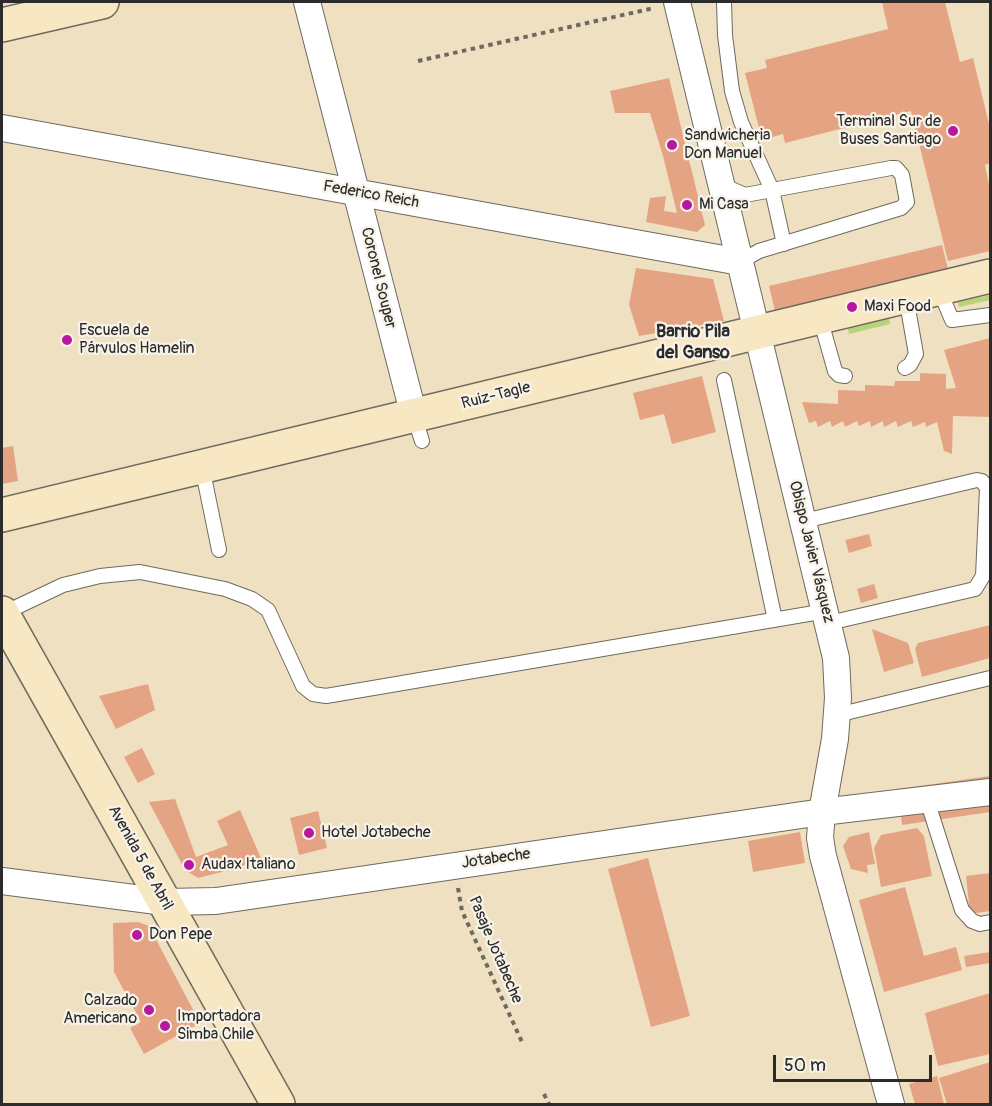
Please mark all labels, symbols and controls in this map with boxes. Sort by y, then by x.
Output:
place label: Terminal Sur de Buses Santiago [836,112,941,150]
marker: Terminal Sur de Buses Santiago [946,124,960,138]
place label: Sandwicheria Don Manuel [684,126,770,164]
marker: Sandwicheria Don Manuel [665,138,679,152]
street label: Federico Reich [321,177,421,213]
place label: Mi Casa [699,195,749,215]
marker: Mi Casa [680,198,694,212]
street label: Coronel Souper [356,225,400,331]
place label: Maxi Food [864,297,931,317]
marker: Maxi Food [845,300,859,314]
place label: Escuela de Párvulos Hamelin [79,321,195,359]
district label: Barrio Pila del Ganso [656,321,730,364]
marker: Escuela de Párvulos Hamelin [60,333,74,347]
street label: Ruiz-Tagle [460,378,532,414]
street label: Obispo Javier Vásquez [784,479,838,625]
street label: Avenida 5 de Abril [103,802,177,914]
place label: Hotel Jotabeche [321,823,431,843]
marker: Hotel Jotabeche [302,826,316,840]
street label: Jotabeche [460,845,532,873]
place label: Audax Italiano [201,855,296,875]
marker: Audax Italiano [182,858,196,872]
street label: Pasaje Jotabeche [464,893,526,1007]
place label: Don Pepe [149,925,212,945]
marker: Don Pepe [130,928,144,942]
place label: Calzado Americano [63,991,137,1029]
marker: Calzado Americano [142,1003,156,1017]
place label: Importadora Simba Chile [177,1007,261,1045]
marker: Importadora Simba Chile [158,1019,172,1033]
scale bar [776,1043,935,1081]
text: 50 m [784,1054,826,1077]

